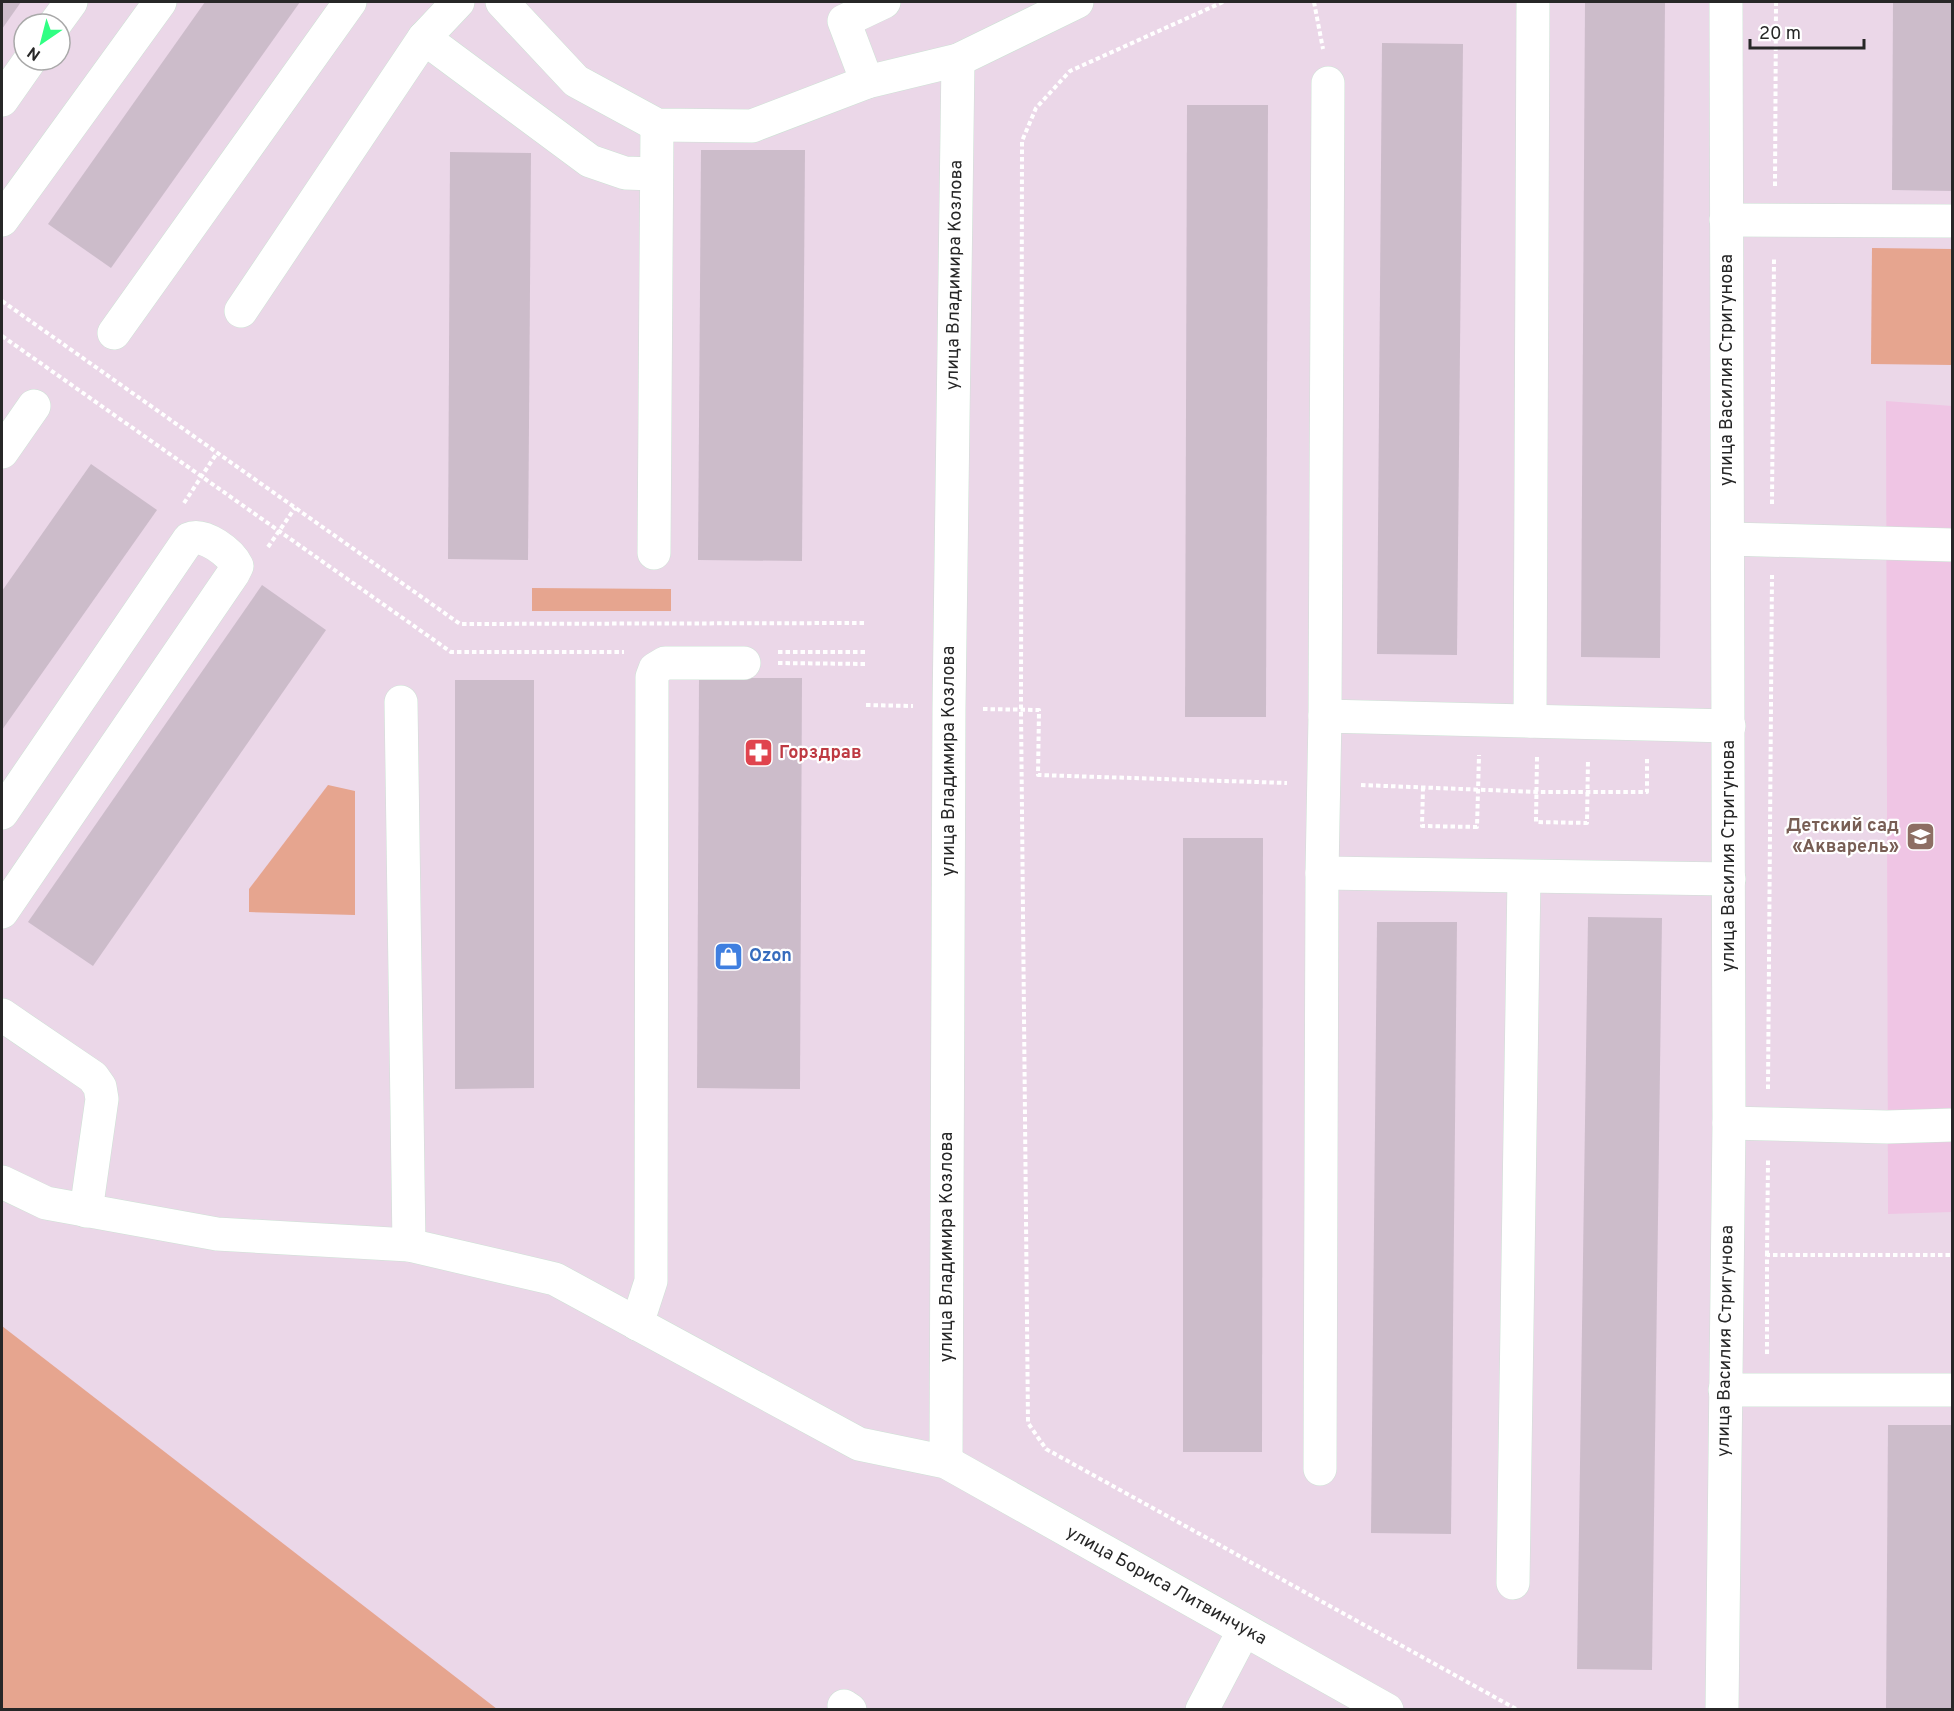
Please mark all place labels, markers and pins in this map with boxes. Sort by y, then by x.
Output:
pharmacy icon: Горздрав [742,737,774,769]
place label: Горздрав [779,742,862,765]
place label: Детский сад «Акварель» [1786,815,1899,859]
school or university icon: Детский сад «Акварель» [1904,820,1936,852]
shop icon: Ozon [712,940,744,972]
place label: Ozon [749,945,792,968]

